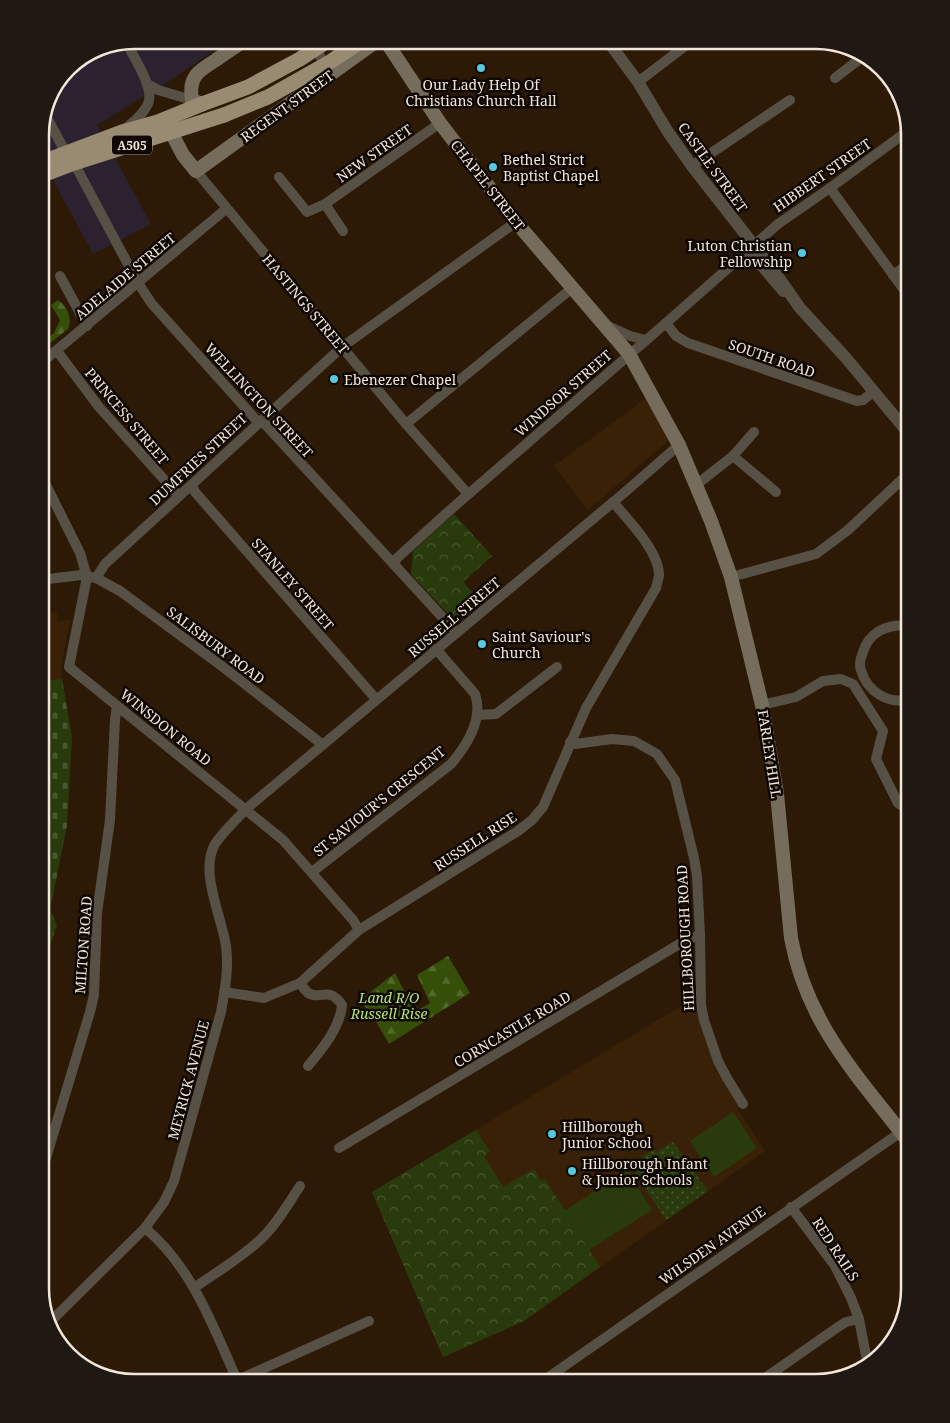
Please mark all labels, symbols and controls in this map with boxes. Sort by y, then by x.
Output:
marker: Our Lady Help Of Christians Church Hall [475,62,487,74]
street label: REGENT STREET [237,66,338,146]
place label: Our Lady Help Of Christians Church Hall [405,75,557,110]
street label: CASTLE STREET [674,118,752,216]
street label: NEW STREET [332,120,416,186]
street label: HIBBERT STREET [769,134,875,216]
road number: A505 [112,136,152,154]
street label: CHAPEL STREET [447,136,530,235]
place label: Bethel Strict Baptist Chapel [503,150,599,185]
marker: Bethel Strict Baptist Chapel [487,161,499,173]
street label: ADELAIDE STREET [71,228,180,324]
place label: Luton Christian Fellowship [688,236,792,271]
marker: Luton Christian Fellowship [796,247,808,259]
street label: HASTINGS STREET [259,250,354,358]
street label: SOUTH ROAD [726,334,818,382]
street label: WELLINGTON STREET [201,338,318,462]
street label: WINDSOR STREET [510,345,616,440]
street label: PRINCESS STREET [81,364,173,469]
place label: Ebenezer Chapel [344,370,457,389]
marker: Ebenezer Chapel [328,373,340,385]
street label: DUMFRIES STREET [145,408,251,509]
street label: STANLEY STREET [248,534,339,634]
street label: RUSSELL STREET [404,572,505,661]
street label: SALISBURY ROAD [163,602,269,688]
place label: Saint Saviour's Church [492,627,591,662]
marker: Saint Saviour's Church [476,638,488,650]
street label: WINSDON ROAD [116,684,216,770]
street label: FARLEY HILL [754,708,786,800]
street label: ST SAVIOUR'S CRESCENT [309,741,449,860]
street label: RUSSELL RISE [430,807,520,875]
street label: HILLBOROUGH ROAD [672,864,698,1012]
street label: MILTON ROAD [70,895,96,995]
street label: CORNCASTLE ROAD [450,987,574,1071]
park label: Land R/O Russell Rise [350,988,427,1023]
street label: MEYRICK AVENUE [163,1018,213,1142]
place label: Hillborough Junior School [561,1117,652,1152]
marker: Hillborough Junior School [546,1128,558,1140]
place label: Hillborough Infant & Junior Schools [582,1154,708,1189]
marker: Hillborough Infant & Junior Schools [566,1165,578,1177]
street label: WILSDEN AVENUE [655,1201,769,1289]
street label: RED RAILS [808,1214,864,1284]

